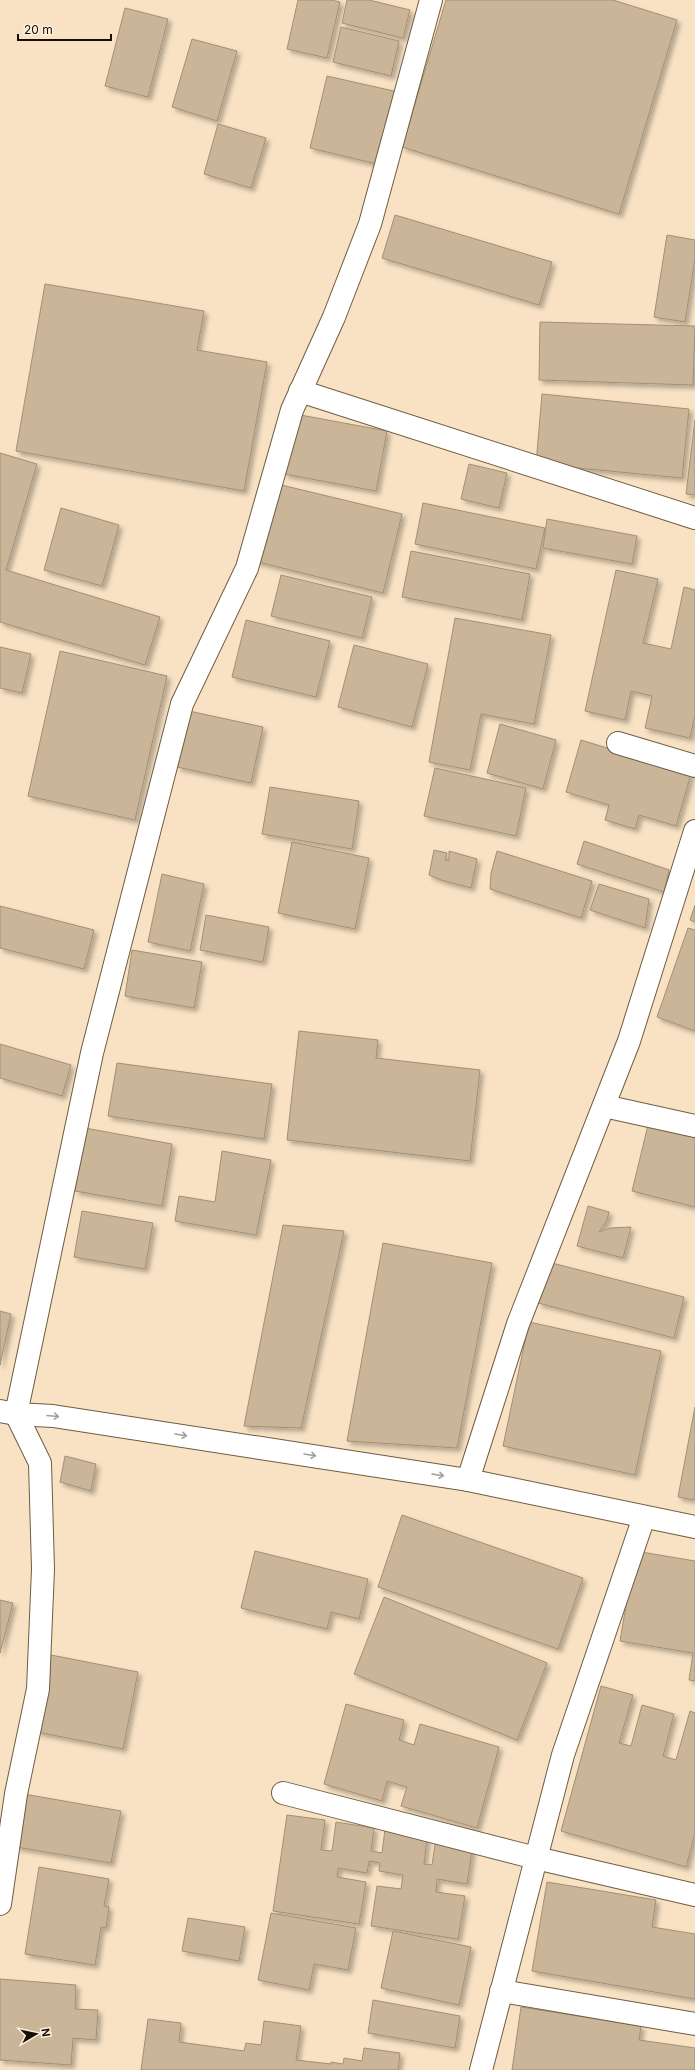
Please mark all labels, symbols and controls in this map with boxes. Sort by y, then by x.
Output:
scale bar [18,16,111,42]
text: 20 m [24,22,53,37]
one-way arrow [46,1412,59,1420]
one-way arrow [174,1432,187,1440]
one-way arrow [303,1451,316,1459]
one-way arrow [431,1471,444,1479]
north arrow [16,2014,56,2054]
text: N [38,2027,53,2038]

